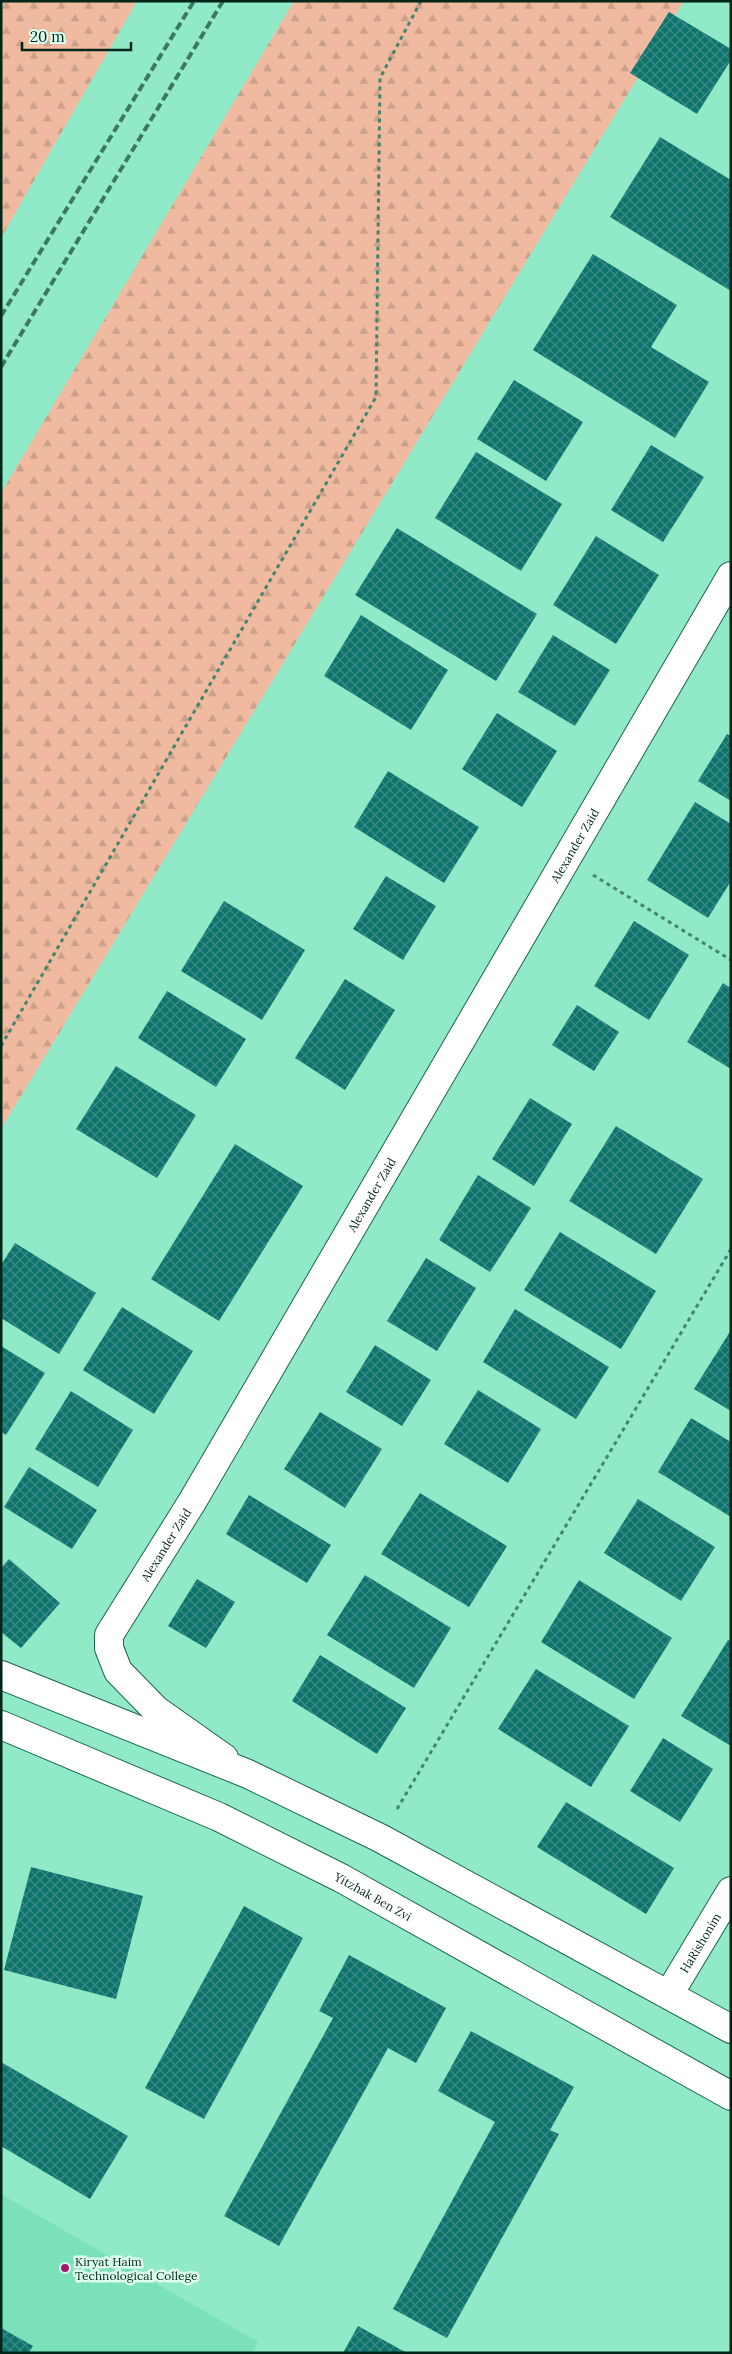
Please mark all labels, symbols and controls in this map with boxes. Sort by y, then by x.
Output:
scale bar [22,20,131,52]
text: 20 m [30,27,65,46]
street label: Alexander Zaid [546,806,602,886]
street label: Alexander Zaid [343,1155,398,1235]
street label: Alexander Zaid [137,1505,194,1585]
street label: Yitzhak Ben Zvi [331,1868,415,1924]
street label: HaRishonim [676,1910,724,1975]
place label: Kiryat Haim Technological College [75,2254,198,2283]
marker: Kiryat Haim Technological College [59,2262,71,2274]

